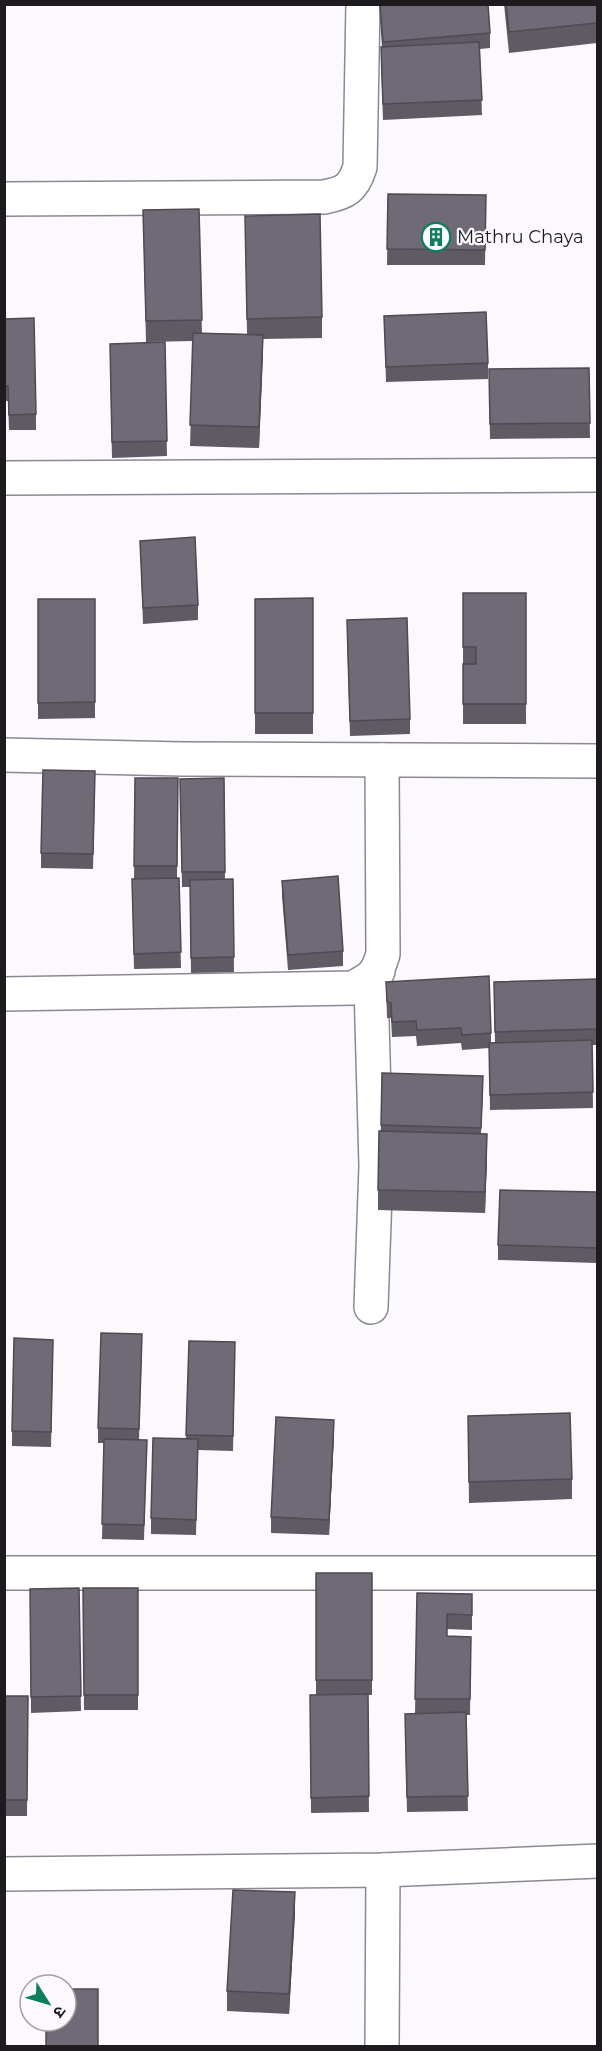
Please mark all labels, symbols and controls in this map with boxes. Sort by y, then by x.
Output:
building icon: Mathru Chaya [420,221,452,253]
place label: Mathru Chaya [457,226,584,248]
north arrow [18,1973,78,2033]
text: उ [49,2002,70,2022]

